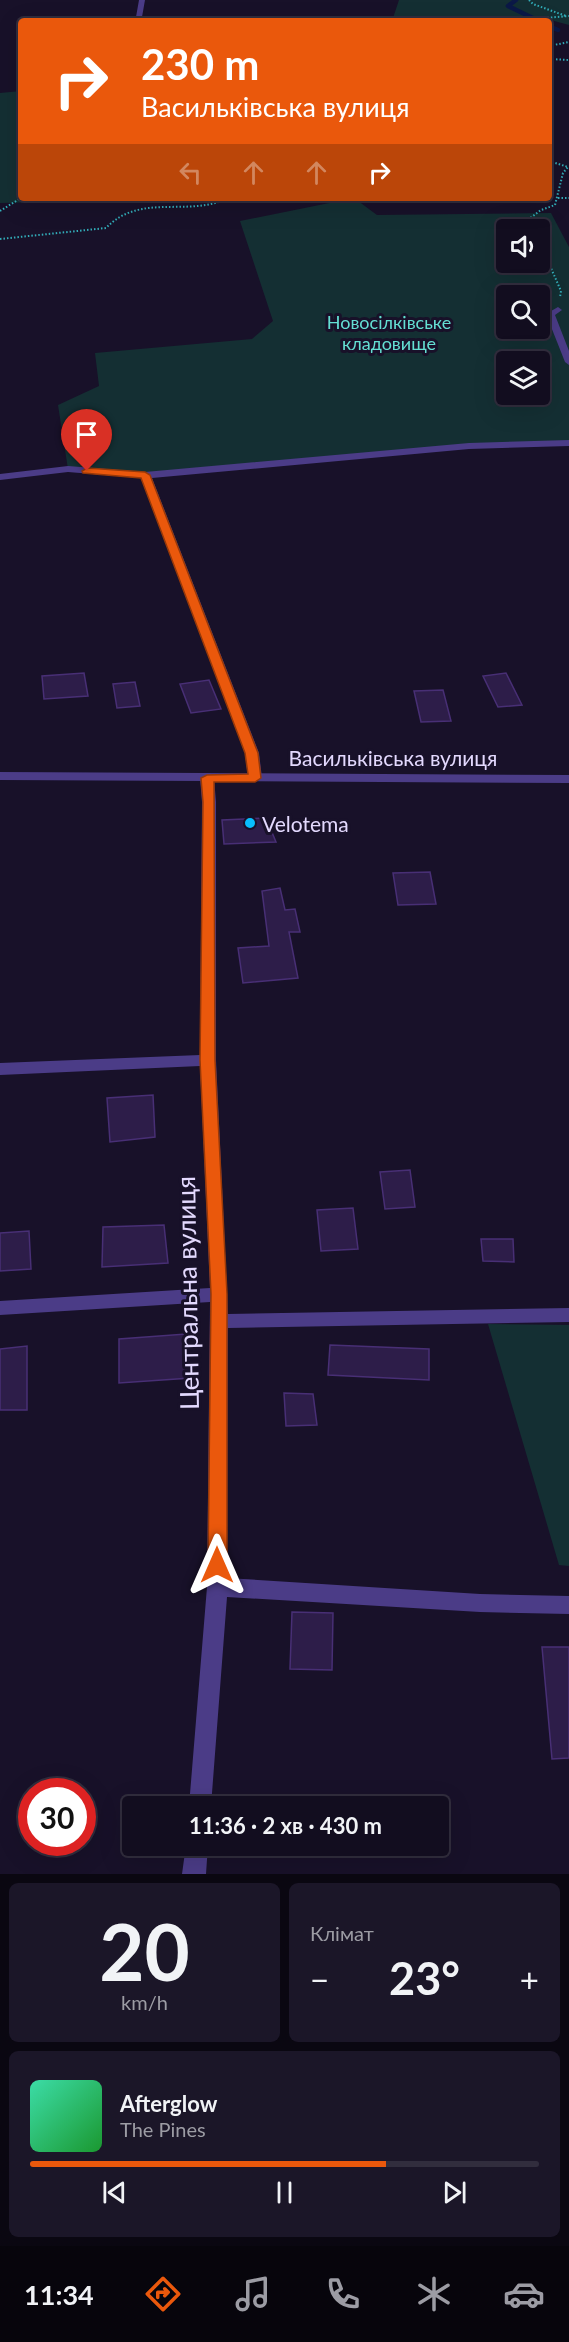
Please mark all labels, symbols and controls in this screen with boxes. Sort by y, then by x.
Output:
text: 230 m [141,39,259,89]
icon: right [42,42,120,120]
text: Васильківська вулиця [141,90,410,123]
icon: left [174,156,207,189]
icon: ahead [237,156,270,189]
icon: ahead [300,156,333,189]
icon: right [363,156,396,189]
map controls [496,219,550,405]
button: sound [496,219,550,273]
button: search [496,285,550,339]
park label: Новосілківське кладовище [327,311,451,354]
button: layers [496,351,550,405]
pin [61,409,112,471]
icon: arrive [70,418,103,451]
street label: Васильківська вулиця [289,745,497,770]
place label: Velotema [262,811,349,836]
marker: Velotema [243,816,257,830]
street label: Центральна вулиця [169,1176,205,1410]
position arrow [185,1533,249,1597]
speed limit sign: 30 [18,1778,96,1856]
text: 11:36 · 2 хв · 430 m [189,1812,382,1839]
text: 20 [99,1904,190,1998]
text: Клімат [310,1921,374,1945]
text: 23° [389,1951,460,2005]
text: − [310,1959,329,1999]
text: + [520,1959,539,1999]
text: km/h [121,1990,168,2014]
text: Afterglow [120,2090,217,2117]
text: The Pines [120,2117,206,2141]
icon: previous [98,2176,131,2209]
icon: pause [268,2176,301,2209]
icon: next [438,2176,471,2209]
icon: directions [142,2273,184,2315]
icon: music [232,2273,274,2315]
icon: phone [322,2273,364,2315]
icon: climate [413,2273,455,2315]
icon: car [503,2273,545,2315]
text: 11:34 [24,2278,94,2311]

